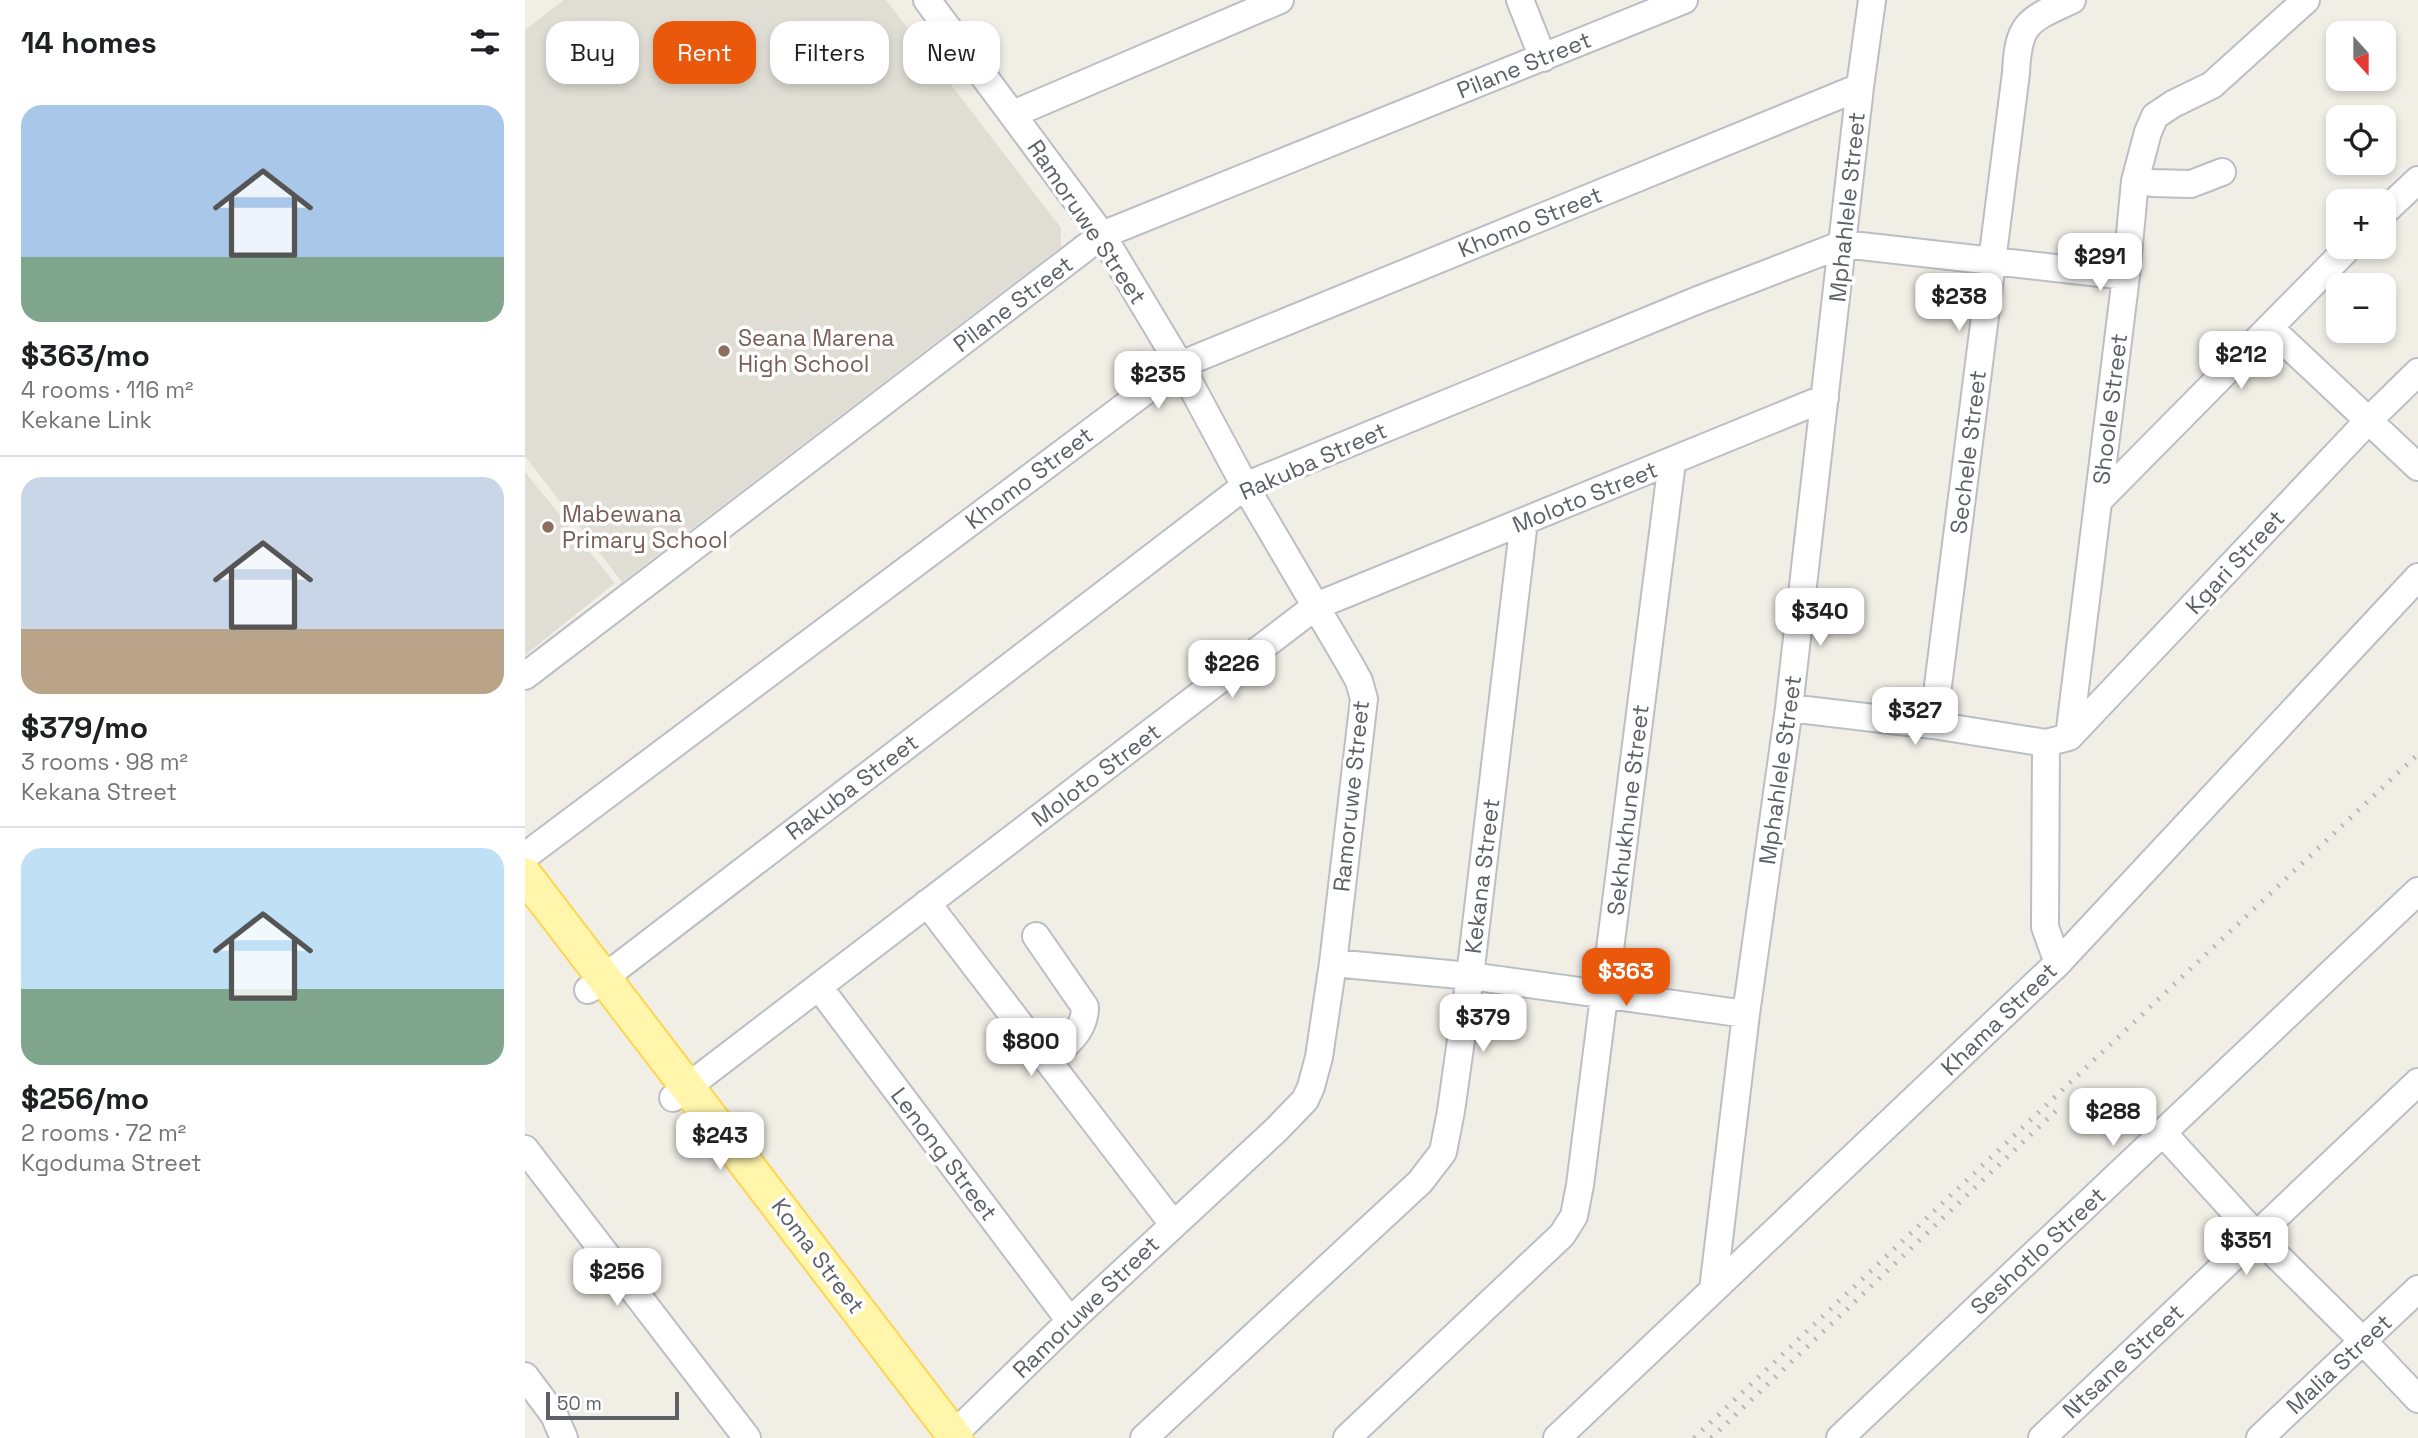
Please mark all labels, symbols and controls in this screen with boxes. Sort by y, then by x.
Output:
chip: Buy [546,21,639,84]
chip: Rent [653,21,756,84]
chip: Filters [770,21,889,84]
chip: New [903,21,1000,84]
north arrow [2326,21,2396,91]
map controls [2326,21,2396,343]
text: 14 homes [21,23,157,62]
icon: filters [466,23,504,61]
street label: Pilane Street [1452,24,1596,106]
button: locate [2326,105,2396,175]
street label: Mphahlele Street [1822,111,1872,303]
street label: Ramoruwe Street [1021,134,1153,310]
icon: home [200,150,326,276]
street label: Khomo Street [1454,180,1606,264]
button: + [2326,189,2396,259]
pin: $291 [2059,233,2141,293]
text: $291 [2074,241,2126,271]
street label: Pilane Street [947,249,1079,359]
button: − [2326,273,2396,343]
pin: $238 [1918,274,2000,333]
text: $238 [1931,281,1987,311]
place label: Seana Marena High School [738,323,895,379]
street label: Shoole Street [2086,332,2134,486]
pin: $212 [2200,332,2282,391]
text: $363/mo [21,336,150,375]
text: $212 [2215,339,2267,369]
marker: Seana Marena High School [716,343,732,359]
pin: $235 [1117,352,1199,411]
text: $235 [1130,359,1186,389]
street label: Sechele Street [1943,368,1993,536]
text: 4 rooms · 116 m² [21,375,193,405]
text: Kekane Link [21,405,152,435]
street label: Rakuba Street [1235,415,1391,507]
street label: Khomo Street [959,420,1099,536]
street label: Moloto Street [1508,454,1662,540]
place label: Mabewana Primary School [562,499,728,555]
street label: Kgari Street [2179,503,2291,621]
marker: Mabewana Primary School [540,519,556,535]
icon: home [200,522,326,648]
pin: $340 [1779,588,1861,648]
text: $340 [1791,596,1849,626]
pin: $226 [1191,640,1273,700]
text: $226 [1204,648,1260,678]
street label: Mphahlele Street [1752,673,1808,867]
pin: $327 [1874,688,1956,747]
text: $327 [1888,695,1942,725]
street label: Ramoruwe Street [1326,699,1376,893]
street label: Sekhukhune Street [1600,703,1656,917]
text: $379/mo [21,708,148,747]
street label: Moloto Street [1025,717,1167,833]
street label: Rakuba Street [780,727,924,847]
text: 3 rooms · 98 m² [21,747,188,777]
text: Kekana Street [21,777,177,807]
street label: Kekana Street [1458,797,1506,955]
icon: home [200,893,326,1019]
pin: $363 [1585,948,1667,1008]
text: $363 [1598,956,1654,986]
street label: Khama Street [1934,956,2064,1082]
pin: $379 [1442,995,1524,1054]
text: $379 [1456,1002,1510,1032]
pin: $800 [990,1018,1072,1078]
text: $800 [1002,1026,1060,1056]
text: $256/mo [21,1079,149,1118]
street label: Lenong Street [884,1081,1004,1227]
pin: $288 [2072,1088,2154,1148]
text: $288 [2085,1096,2141,1126]
pin: $243 [679,1112,761,1172]
text: 2 rooms · 72 m² [21,1118,186,1148]
text: $243 [692,1120,748,1150]
text: Kgoduma Street [21,1148,202,1178]
street label: Seshotlo Street [1964,1181,2112,1321]
street label: Koma Street [765,1192,871,1320]
pin: $351 [2205,1218,2287,1277]
text: $351 [2220,1225,2272,1255]
street label: Ramoruwe Street [1006,1229,1166,1385]
pin: $256 [576,1248,658,1308]
text: $256 [589,1256,645,1286]
street label: Ntsane Street [2056,1297,2190,1425]
street label: Malia Street [2280,1307,2398,1421]
scale bar [546,1389,679,1421]
text: 50 m [557,1391,602,1416]

